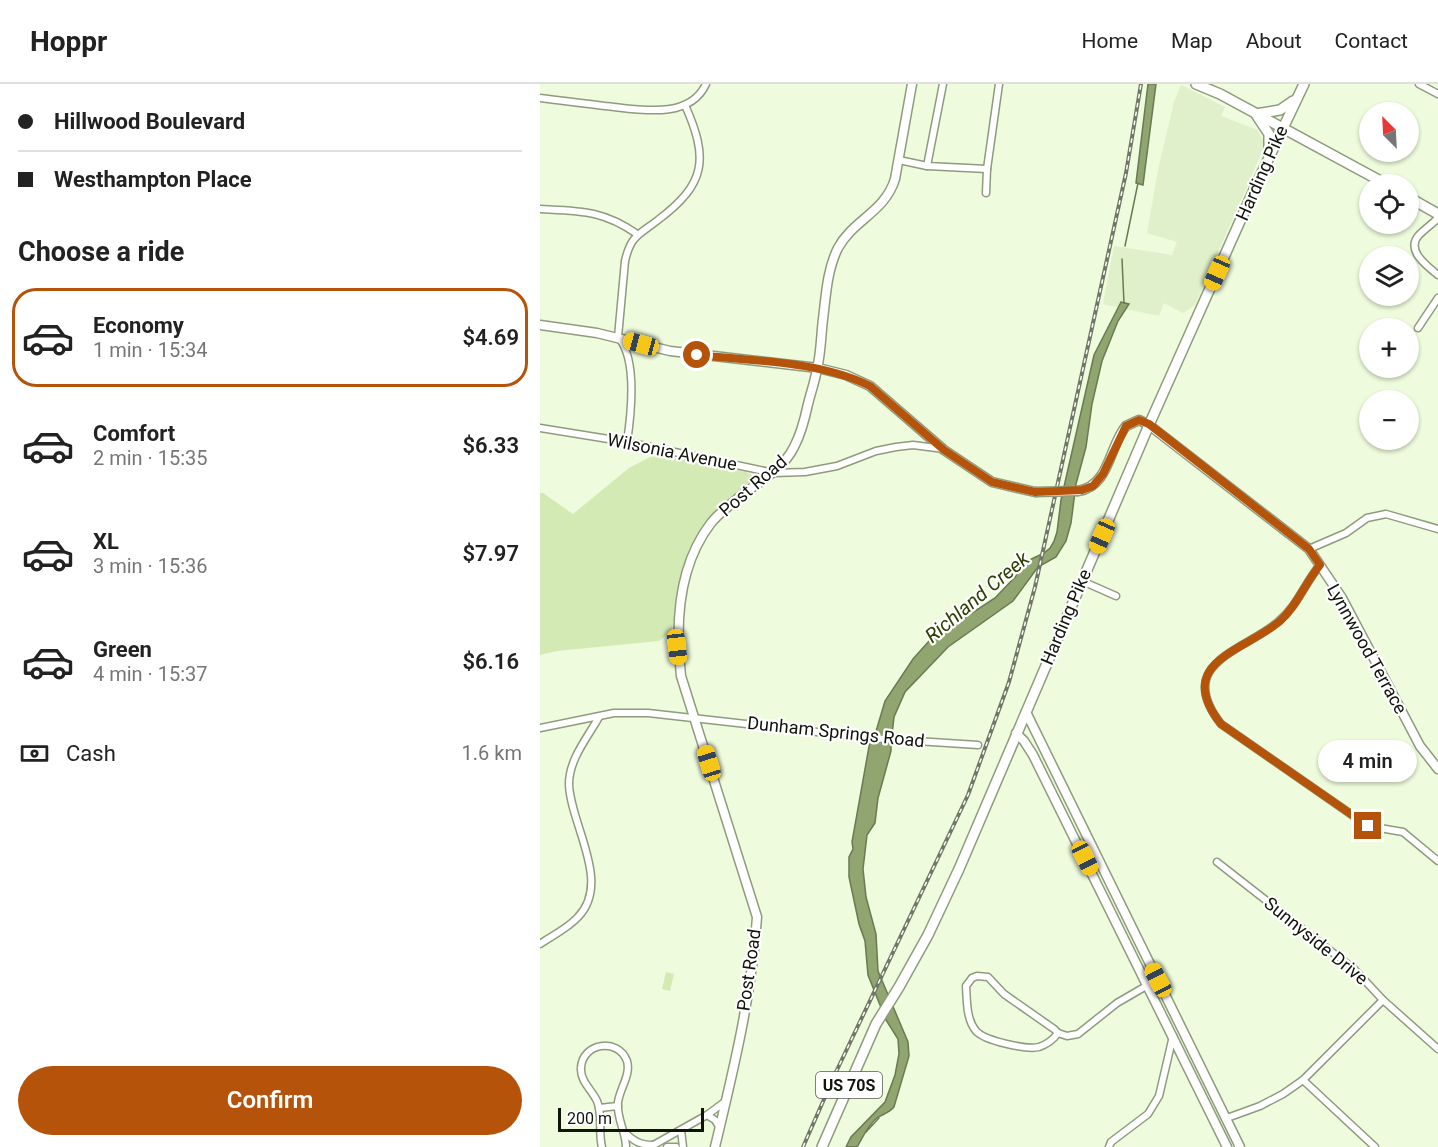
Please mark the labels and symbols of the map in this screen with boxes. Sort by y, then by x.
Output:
north arrow [1359,102,1419,162]
street label: Harding Pike [1231,122,1292,224]
car [1201,253,1233,293]
car [621,331,661,357]
route start [683,341,710,368]
street label: Wilsonia Avenue [605,429,739,474]
street label: Post Road [715,451,791,521]
car [1086,516,1118,556]
water label: Richland Creek [920,546,1035,648]
street label: Harding Pike [1036,566,1095,668]
street label: Lynnwood Terrace [1323,580,1412,717]
car [666,628,688,666]
street label: Dunham Springs Road [746,712,926,751]
callout: 4 min [1318,739,1418,781]
car [695,743,723,783]
route end [1354,812,1381,839]
car [1069,838,1101,878]
street label: Sunnyside Drive [1260,892,1372,989]
street label: Post Road [732,928,765,1012]
car [1142,960,1174,1000]
road number: US 70S [816,1072,882,1098]
scale bar [558,1105,704,1132]

